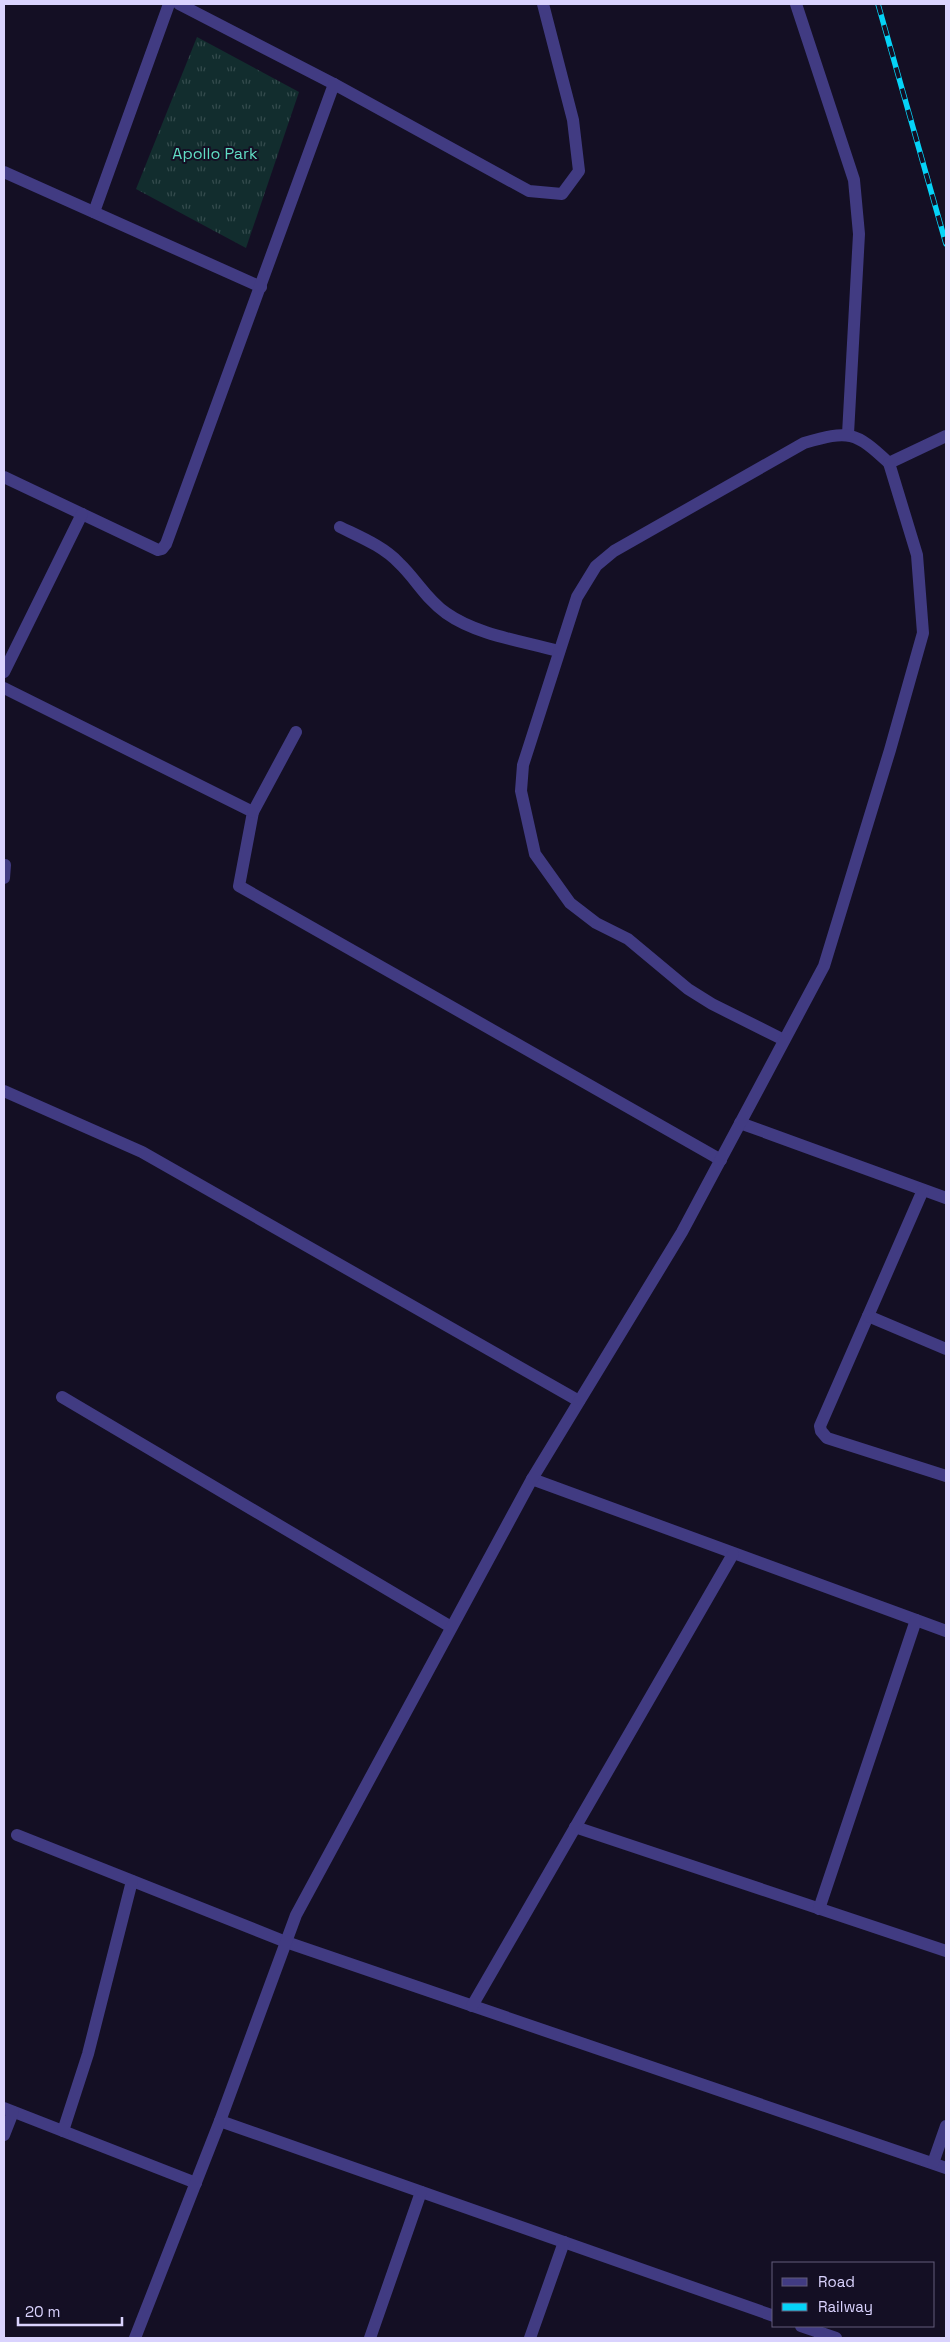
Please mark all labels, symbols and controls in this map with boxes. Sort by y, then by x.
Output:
park label: Apollo Park [172,143,258,164]
legend [772,2262,935,2327]
text: Road [818,2272,855,2291]
scale bar [18,2294,121,2326]
text: Railway [818,2297,873,2316]
text: 20 m [25,2302,60,2321]

